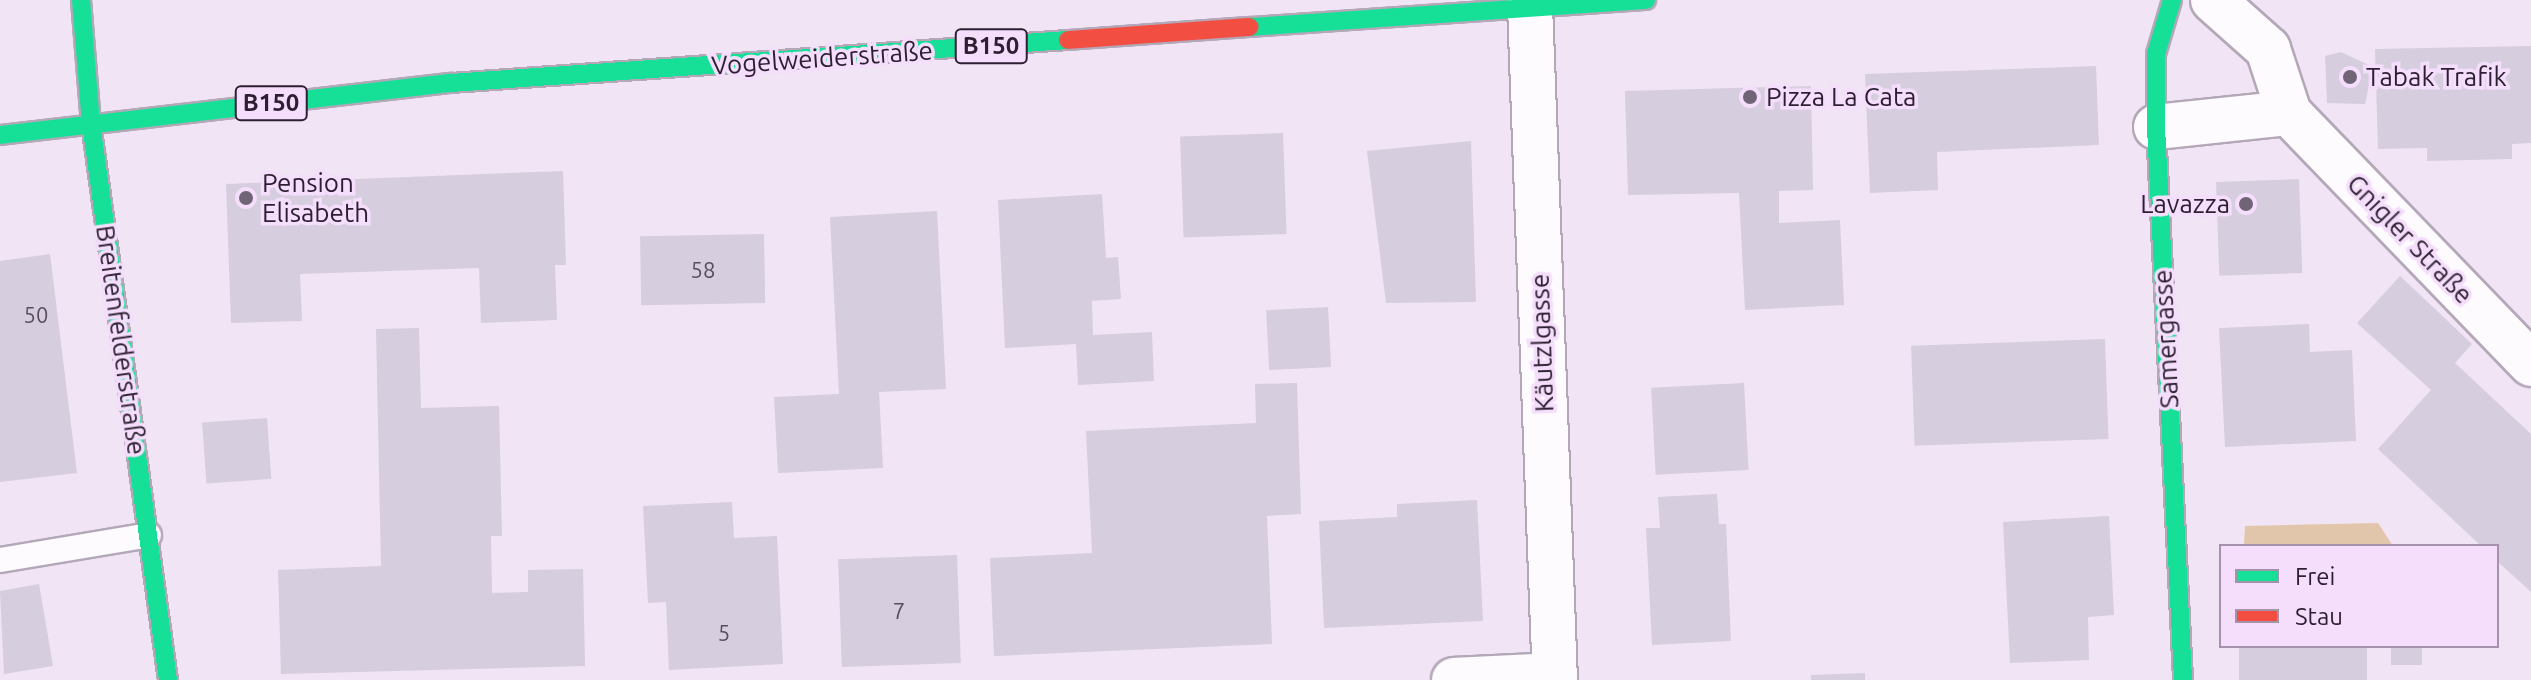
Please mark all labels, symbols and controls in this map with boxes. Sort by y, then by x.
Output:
road number: B150 [953,26,1029,66]
street label: Vogelweiderstraße [710,35,934,81]
place label: Tabak Trafik [2366,61,2507,93]
marker: Tabak Trafik [2341,68,2359,86]
place label: Pizza La Cata [1766,81,1916,113]
road number: B150 [233,83,309,123]
marker: Pizza La Cata [1741,88,1759,106]
place label: Pension Elisabeth [262,167,369,228]
street label: Gnigler Straße [2341,168,2479,310]
place label: Lavazza [2140,188,2230,220]
marker: Pension Elisabeth [237,189,255,207]
marker: Lavazza [2237,195,2255,213]
street label: Breitenfelderstraße [89,223,153,457]
house number: 58 [691,257,715,283]
street label: Samergasse [2147,269,2185,409]
street label: Käutzlgasse [1524,273,1560,413]
house number: 50 [24,302,48,328]
legend [2219,544,2499,648]
text: Frei [2295,563,2335,590]
house number: 7 [893,598,905,624]
text: Stau [2295,603,2343,630]
house number: 5 [718,620,730,646]

